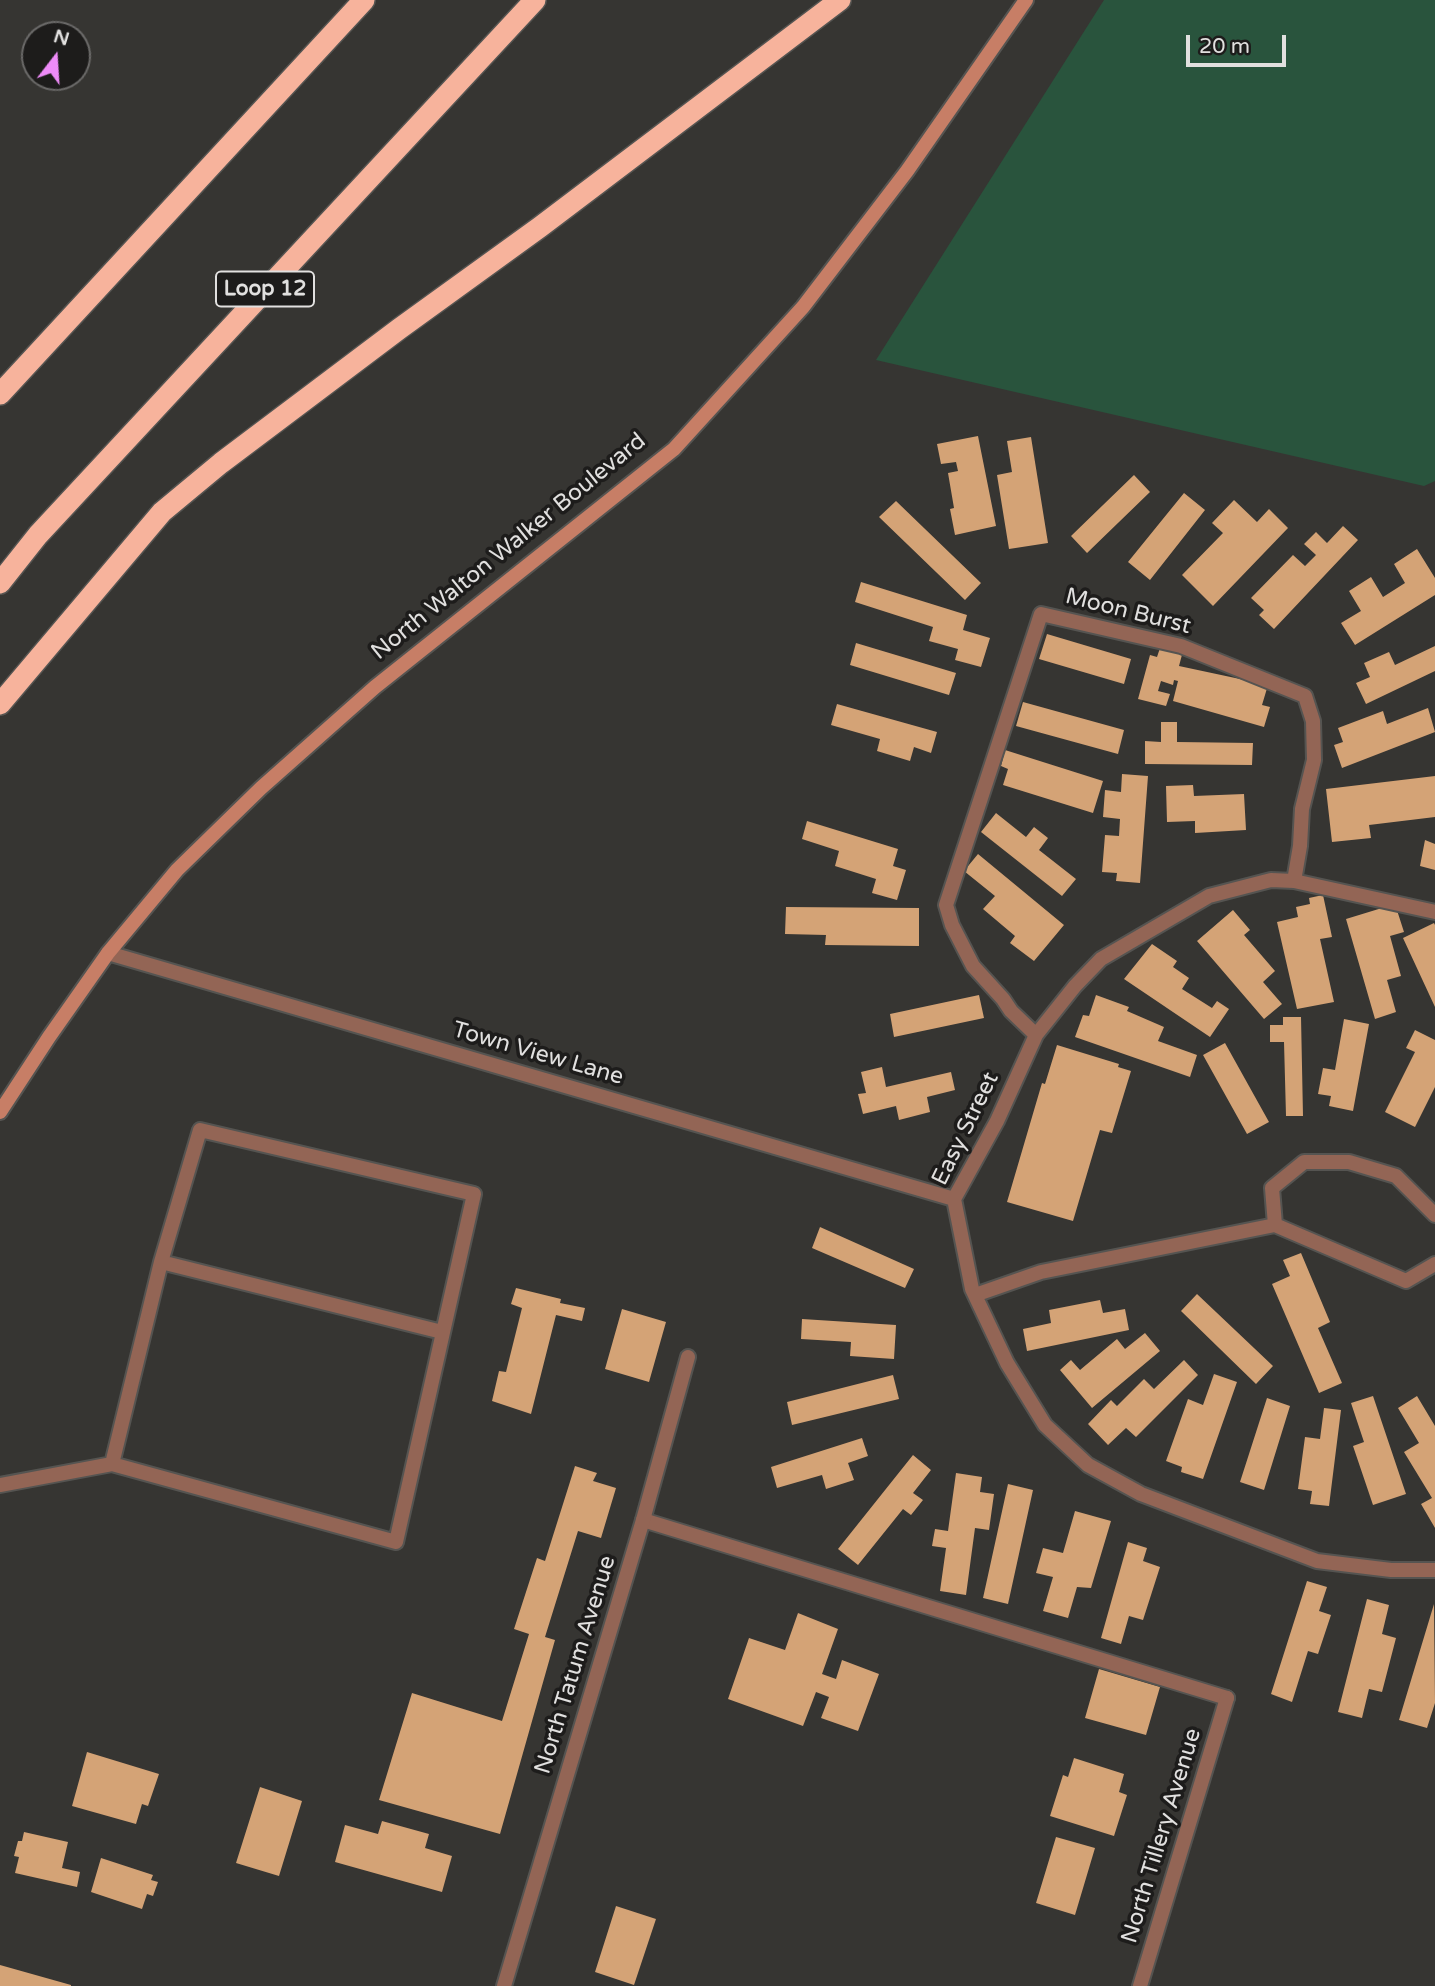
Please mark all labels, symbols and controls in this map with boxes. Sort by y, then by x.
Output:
north arrow [21,21,91,91]
scale bar [1190,21,1290,65]
text: N [51,25,72,51]
text: 20 m [1199,34,1250,59]
road number: Loop 12 [216,272,314,306]
street label: North Walton Walker Boulevard [366,428,652,666]
street label: Moon Burst [1062,583,1194,641]
street label: Town View Lane [449,1016,627,1092]
street label: Easy Street [927,1068,1005,1190]
street label: North Tatum Avenue [530,1553,622,1777]
street label: North Tillery Avenue [1116,1725,1208,1947]

